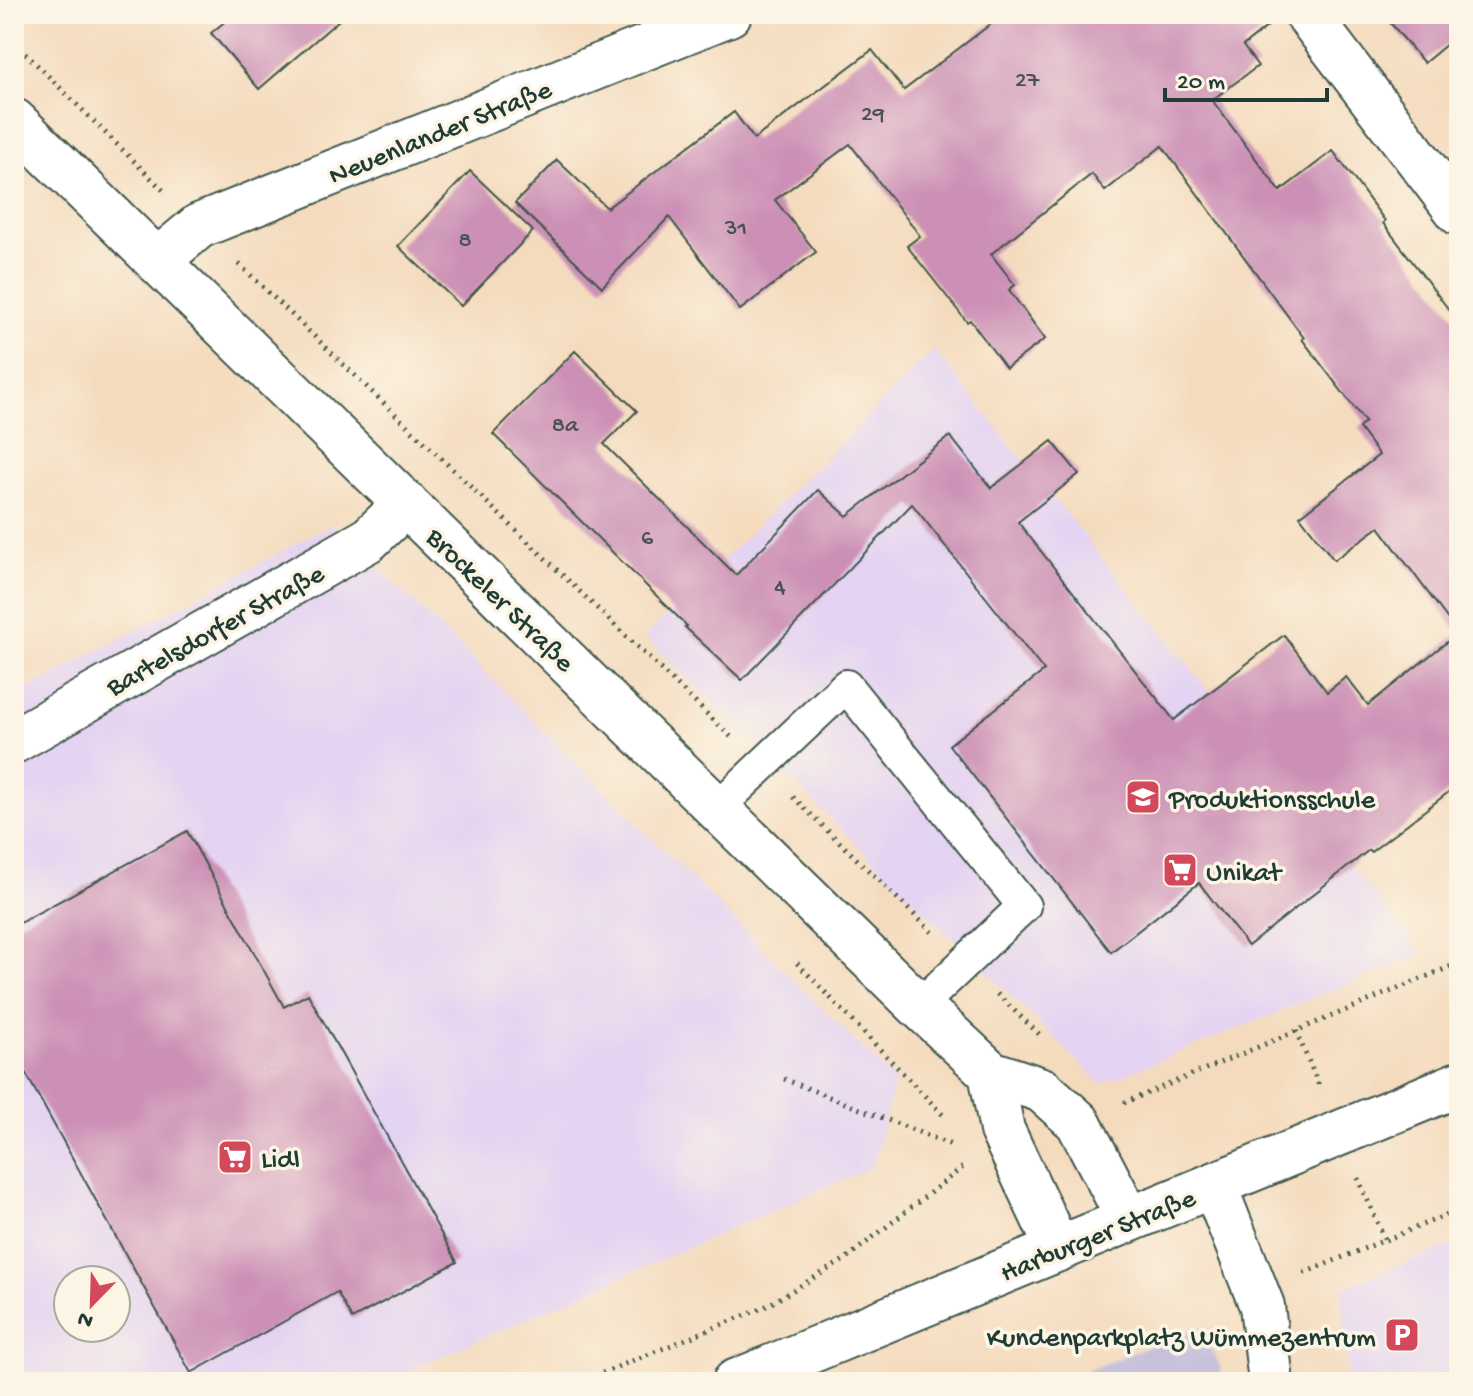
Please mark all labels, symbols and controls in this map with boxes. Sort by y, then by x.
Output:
scale bar [1165,52,1327,102]
house number: 27 [1015,67,1040,96]
text: 20 m [1177,69,1225,98]
street label: Neuenlander Straße [324,74,557,194]
house number: 29 [861,101,885,130]
house number: 31 [724,215,747,244]
house number: 8 [458,227,472,256]
house number: 8a [552,412,579,441]
street label: Brockeler Straße [417,521,580,681]
house number: 6 [641,525,654,554]
street label: Bartelsdorfer Straße [101,558,331,706]
house number: 4 [774,574,786,603]
school or university icon: Produktionsschule [1124,778,1162,816]
place label: Produktionsschule [1168,785,1376,818]
supermarket icon: Unikat [1161,851,1199,889]
place label: Unikat [1206,858,1284,891]
supermarket icon: Lidl [216,1138,254,1176]
place label: Lidl [261,1145,300,1178]
street label: Harburger Straße [996,1183,1202,1291]
north arrow [52,1264,132,1344]
text: N [74,1304,97,1334]
parking icon: Kundenparkplatz Wümmezentrum [1383,1316,1421,1354]
place label: Kundenparkplatz Wümmezentrum [987,1323,1376,1356]

